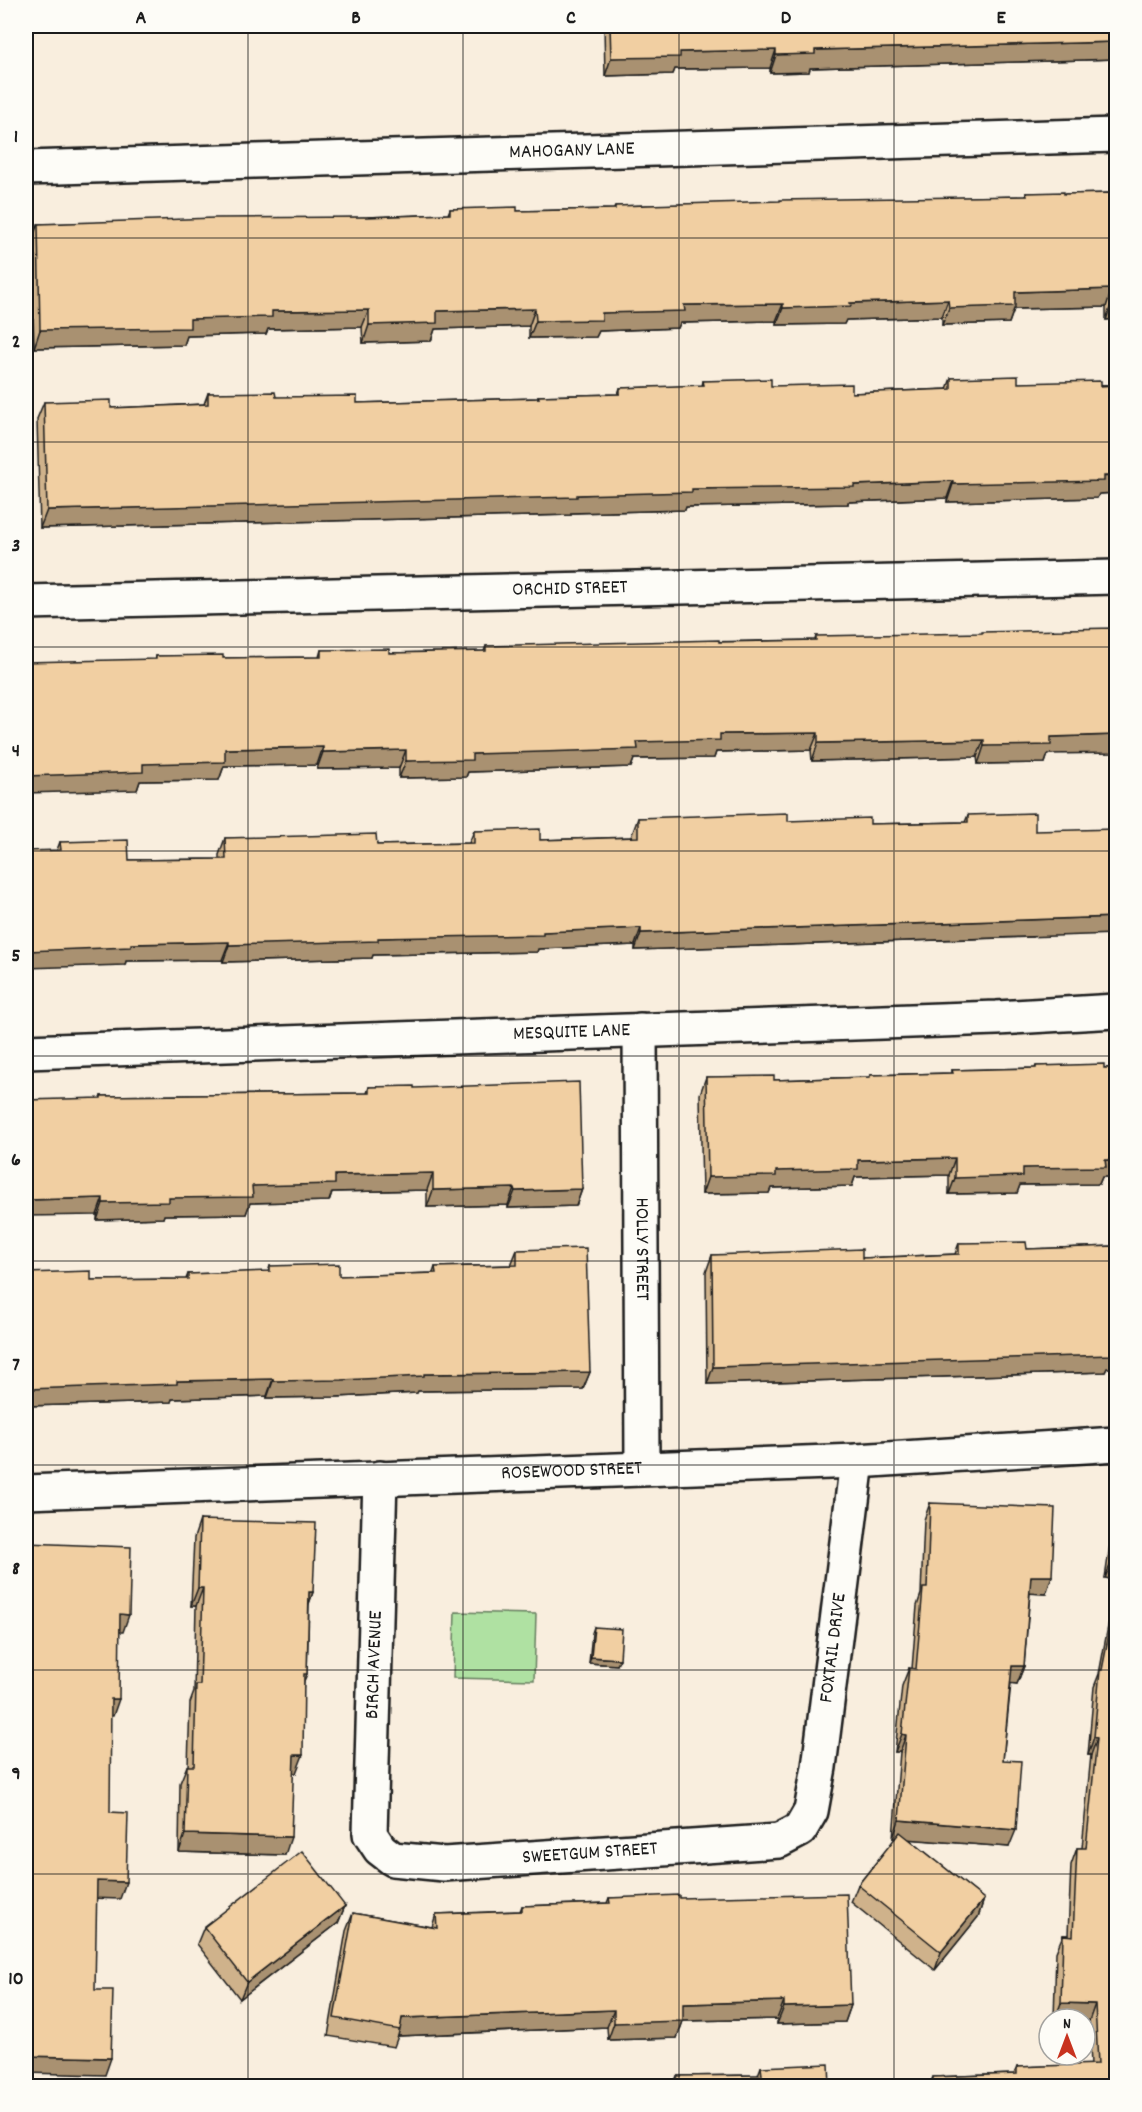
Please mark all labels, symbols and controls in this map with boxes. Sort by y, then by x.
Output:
text: A [136,5,147,33]
text: B [351,5,361,33]
text: C [566,5,576,33]
text: D [781,5,792,33]
text: E [996,5,1006,33]
text: 1 [14,124,18,152]
street label: MAHOGANY LANE [509,136,635,167]
text: 2 [12,329,20,357]
text: 3 [12,533,20,561]
street label: ORCHID STREET [512,574,628,605]
text: 4 [12,738,20,766]
text: 5 [11,943,21,971]
street label: MESQUITE LANE [513,1017,631,1049]
text: 6 [11,1147,21,1175]
street label: HOLLY STREET [627,1198,655,1300]
text: 7 [12,1352,20,1380]
street label: ROSEWOOD STREET [500,1455,643,1488]
text: 8 [12,1556,20,1584]
street label: FOXTAIL DRIVE [813,1591,854,1704]
street label: BIRCH AVENUE [359,1610,391,1720]
text: 9 [11,1761,21,1789]
street label: SWEETGUM STREET [521,1835,658,1873]
text: 10 [8,1966,24,1994]
north arrow [1037,2007,1097,2067]
text: N [1063,2013,1071,2036]

